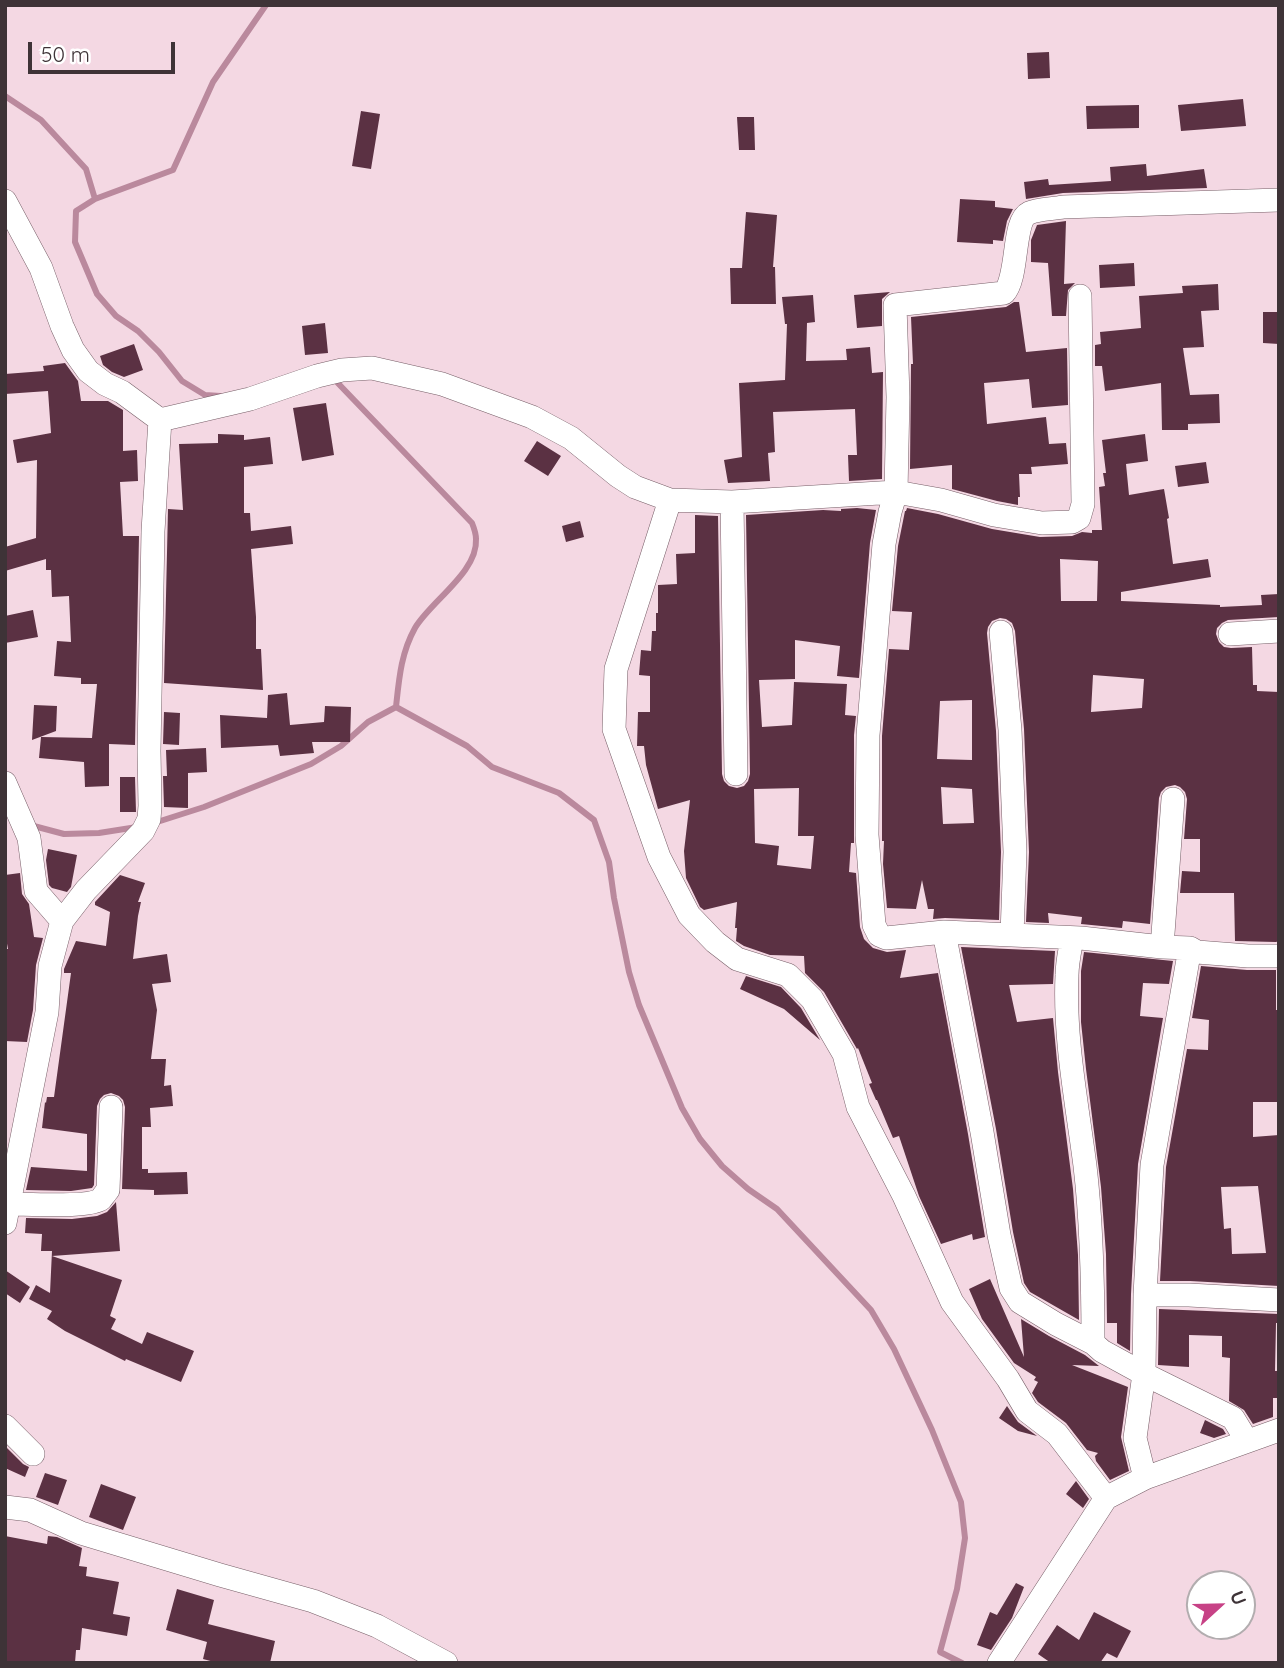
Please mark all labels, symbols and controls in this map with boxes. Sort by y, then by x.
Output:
scale bar [32,28,178,72]
text: 50 m [41,41,90,67]
north arrow [1186,1570,1256,1640]
text: U [1225,1587,1252,1609]

